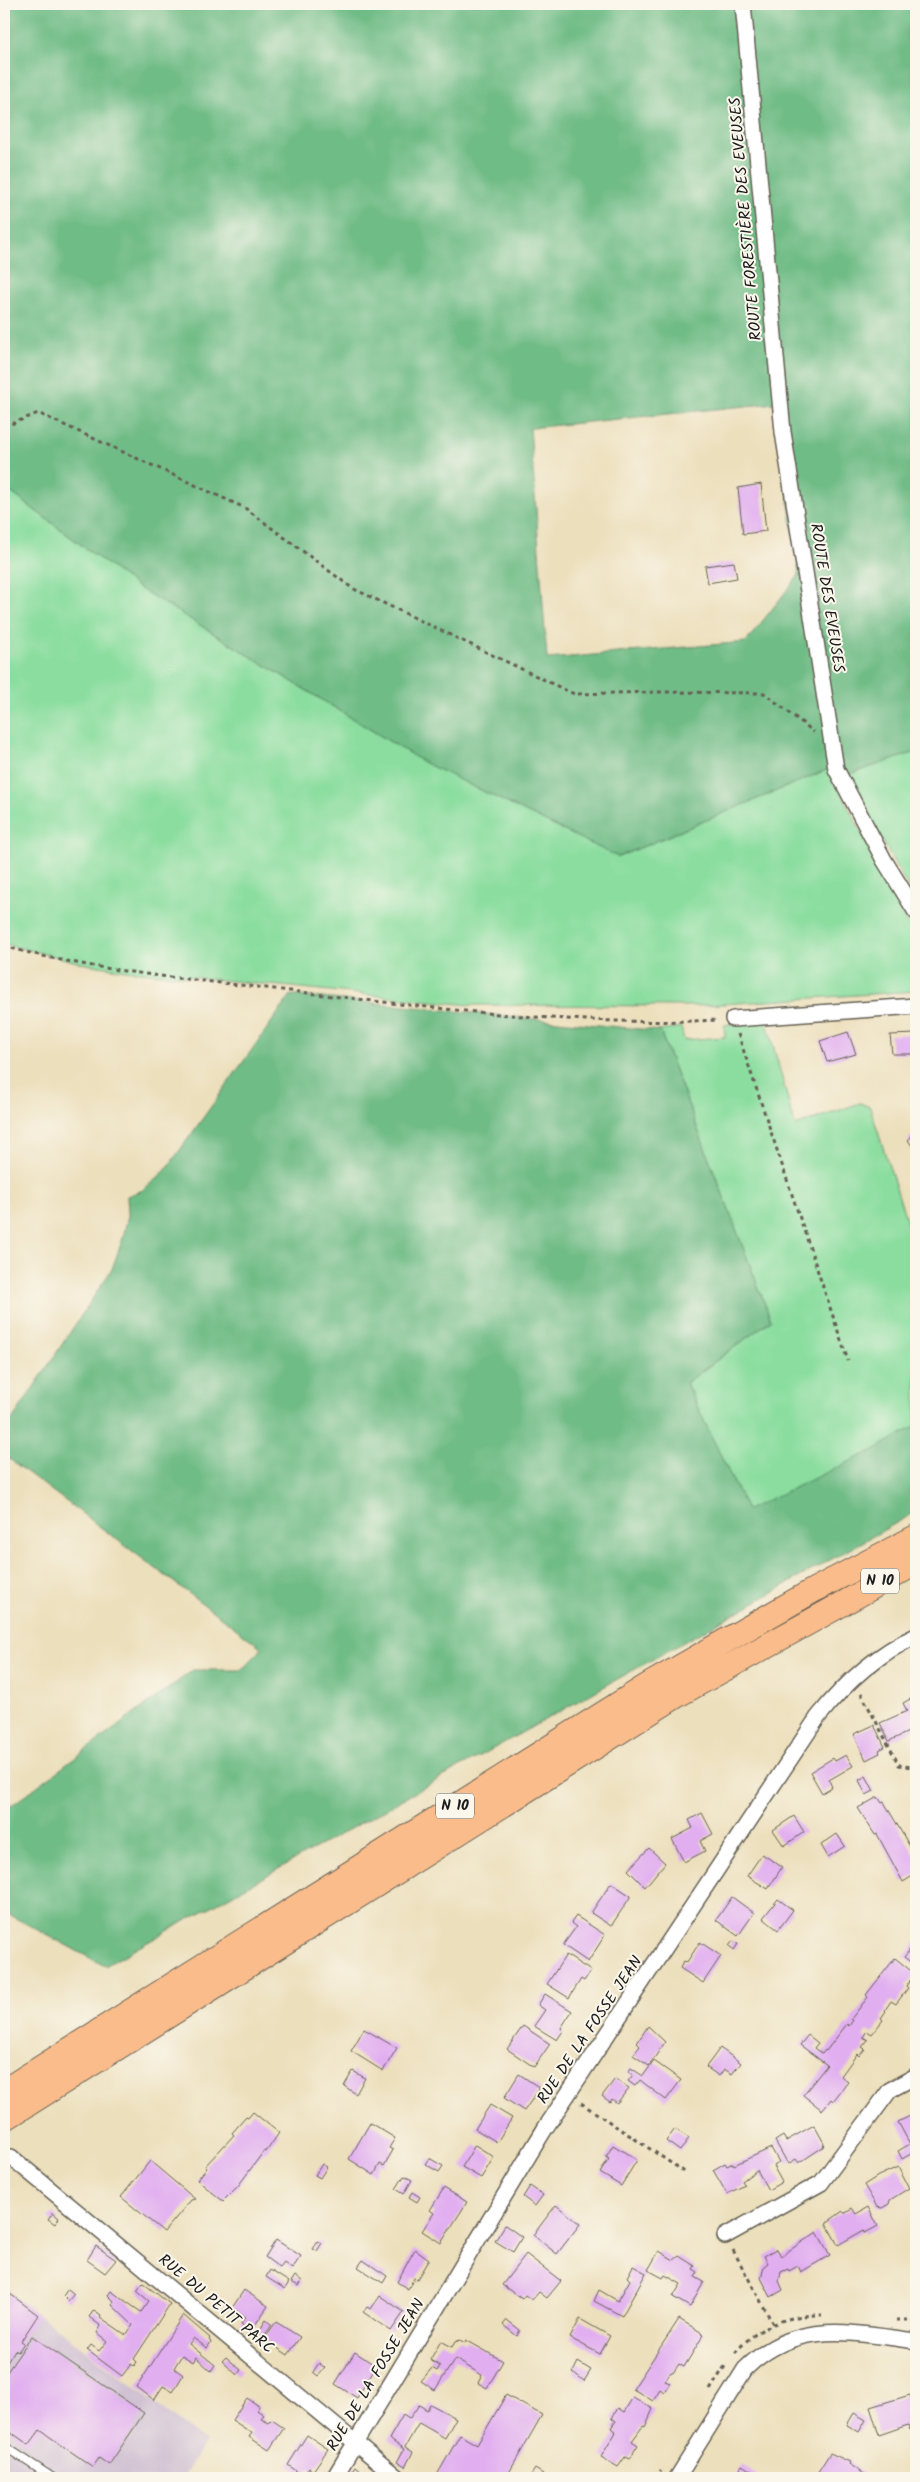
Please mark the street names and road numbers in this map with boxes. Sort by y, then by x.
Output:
street label: ROUTE FORESTIÈRE DES EVEUSES [723,96,769,342]
street label: ROUTE DES EVEUSES [803,522,851,675]
road number: N 10 [861,1568,899,1594]
road number: N 10 [436,1794,474,1818]
street label: RUE DE LA FOSSE JEAN [531,1951,649,2109]
street label: RUE DU PETIT PARC [152,2248,280,2360]
street label: RUE DE LA FOSSE JEAN [320,2294,432,2456]

